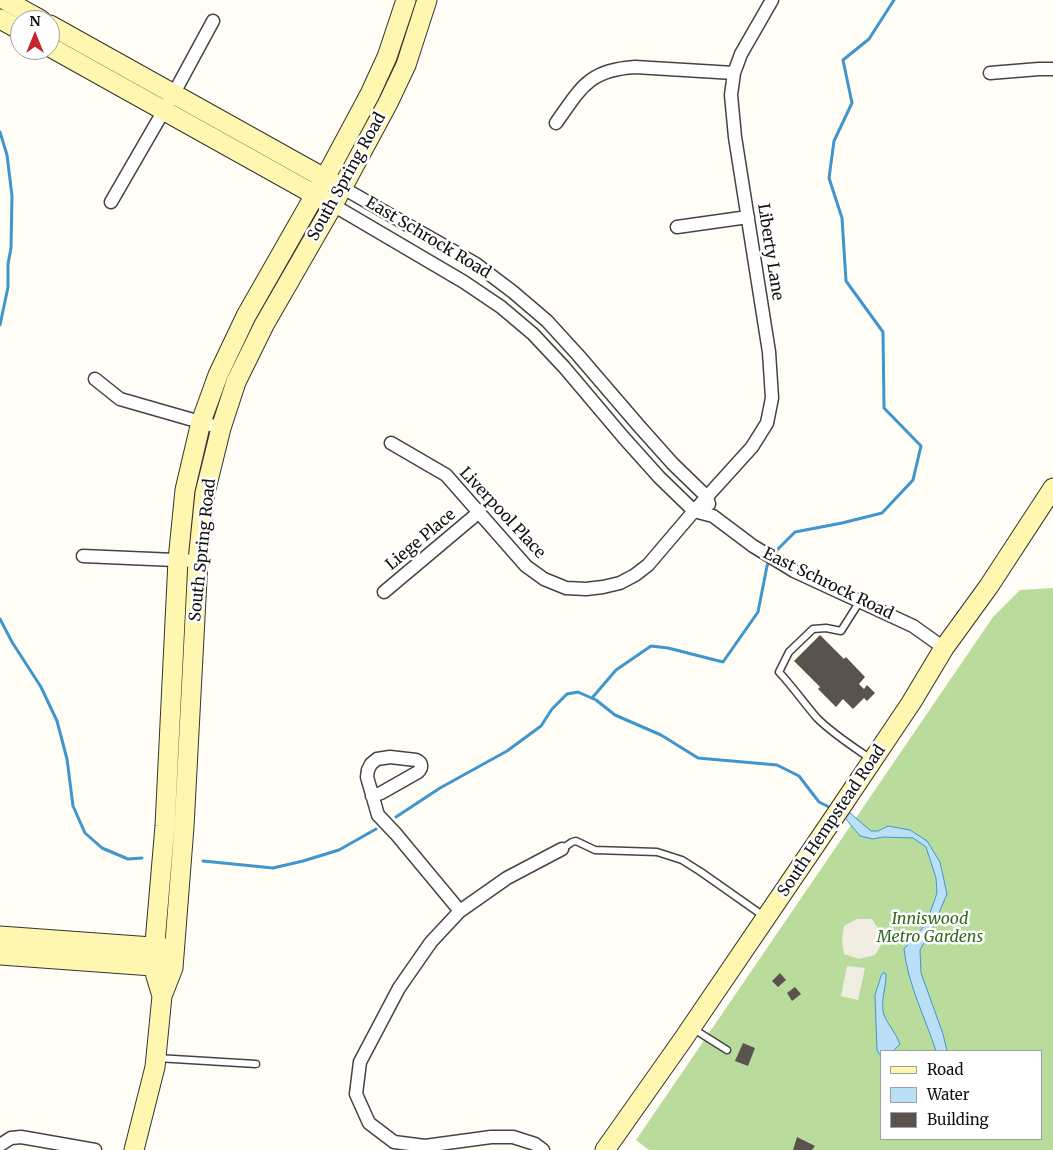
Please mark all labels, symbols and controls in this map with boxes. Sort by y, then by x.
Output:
north arrow [10,10,60,60]
text: N [29,12,41,30]
street label: South Spring Road [304,110,390,244]
street label: East Schrock Road [362,193,494,283]
street label: Liberty Lane [753,202,787,302]
street label: Liverpool Place [455,464,549,562]
street label: South Spring Road [186,478,220,622]
street label: Liege Place [382,505,460,575]
street label: East Schrock Road [760,544,896,624]
street label: South Hempstead Road [774,742,890,900]
park label: Inniswood Metro Gardens [877,909,983,947]
legend [880,1050,1043,1140]
text: Road [927,1060,963,1079]
text: Water [927,1085,969,1104]
text: Building [927,1110,989,1129]

